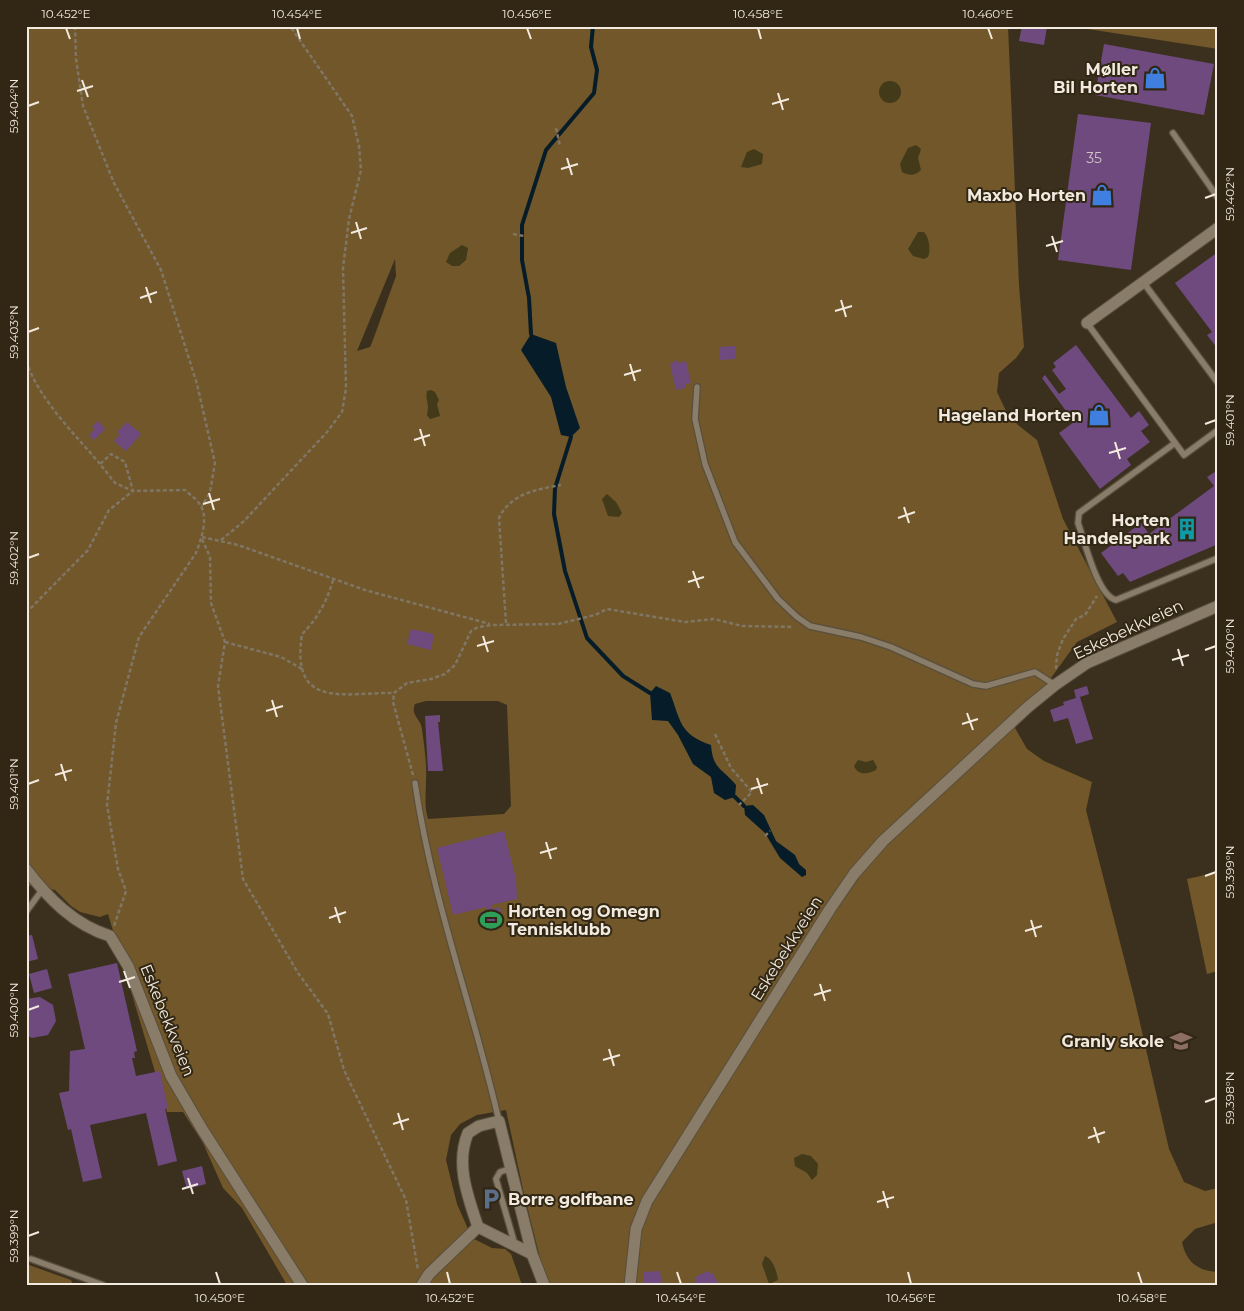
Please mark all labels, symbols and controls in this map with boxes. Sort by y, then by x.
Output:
text: 10.452°E [41,6,91,21]
text: 10.454°E [272,6,322,21]
text: 10.456°E [502,6,552,21]
text: 10.458°E [733,6,783,21]
text: 10.460°E [963,6,1013,21]
place label: Møller Bil Horten [1053,60,1138,97]
shop icon: Møller Bil Horten [1142,65,1168,91]
text: 59.404°N [6,79,21,133]
house number: 35 [1086,149,1102,167]
text: 59.402°N [1222,167,1237,221]
shop icon: Maxbo Horten [1089,182,1115,208]
place label: Maxbo Horten [967,186,1086,205]
text: 59.403°N [6,305,21,359]
text: 59.401°N [1222,394,1237,446]
shop icon: Hageland Horten [1086,402,1112,428]
place label: Hageland Horten [938,406,1082,425]
place label: Horten Handelspark [1064,511,1171,548]
building icon: Horten Handelspark [1174,516,1200,542]
text: 59.402°N [6,531,21,585]
street label: Eskebekkveien [1070,596,1186,663]
text: 59.400°N [1222,619,1237,674]
text: 59.401°N [6,758,21,810]
text: 59.399°N [1222,846,1237,898]
street label: Eskebekkveien [747,893,826,1004]
place label: Horten og Omegn Tennisklubb [508,902,660,939]
sports icon: Horten og Omegn Tennisklubb [478,907,504,933]
street label: Eskebekkveien [136,961,199,1079]
text: 59.400°N [6,983,21,1038]
school or university icon: Granly skole [1168,1028,1194,1054]
place label: Granly skole [1062,1032,1164,1051]
text: 59.398°N [1222,1071,1237,1125]
parking icon: Borre golfbane [478,1186,504,1212]
place label: Borre golfbane [508,1190,634,1209]
text: 59.399°N [6,1210,21,1262]
text: 10.450°E [195,1290,245,1305]
text: 10.452°E [425,1290,475,1305]
text: 10.454°E [656,1290,706,1305]
text: 10.456°E [886,1290,936,1305]
text: 10.458°E [1117,1290,1167,1305]

